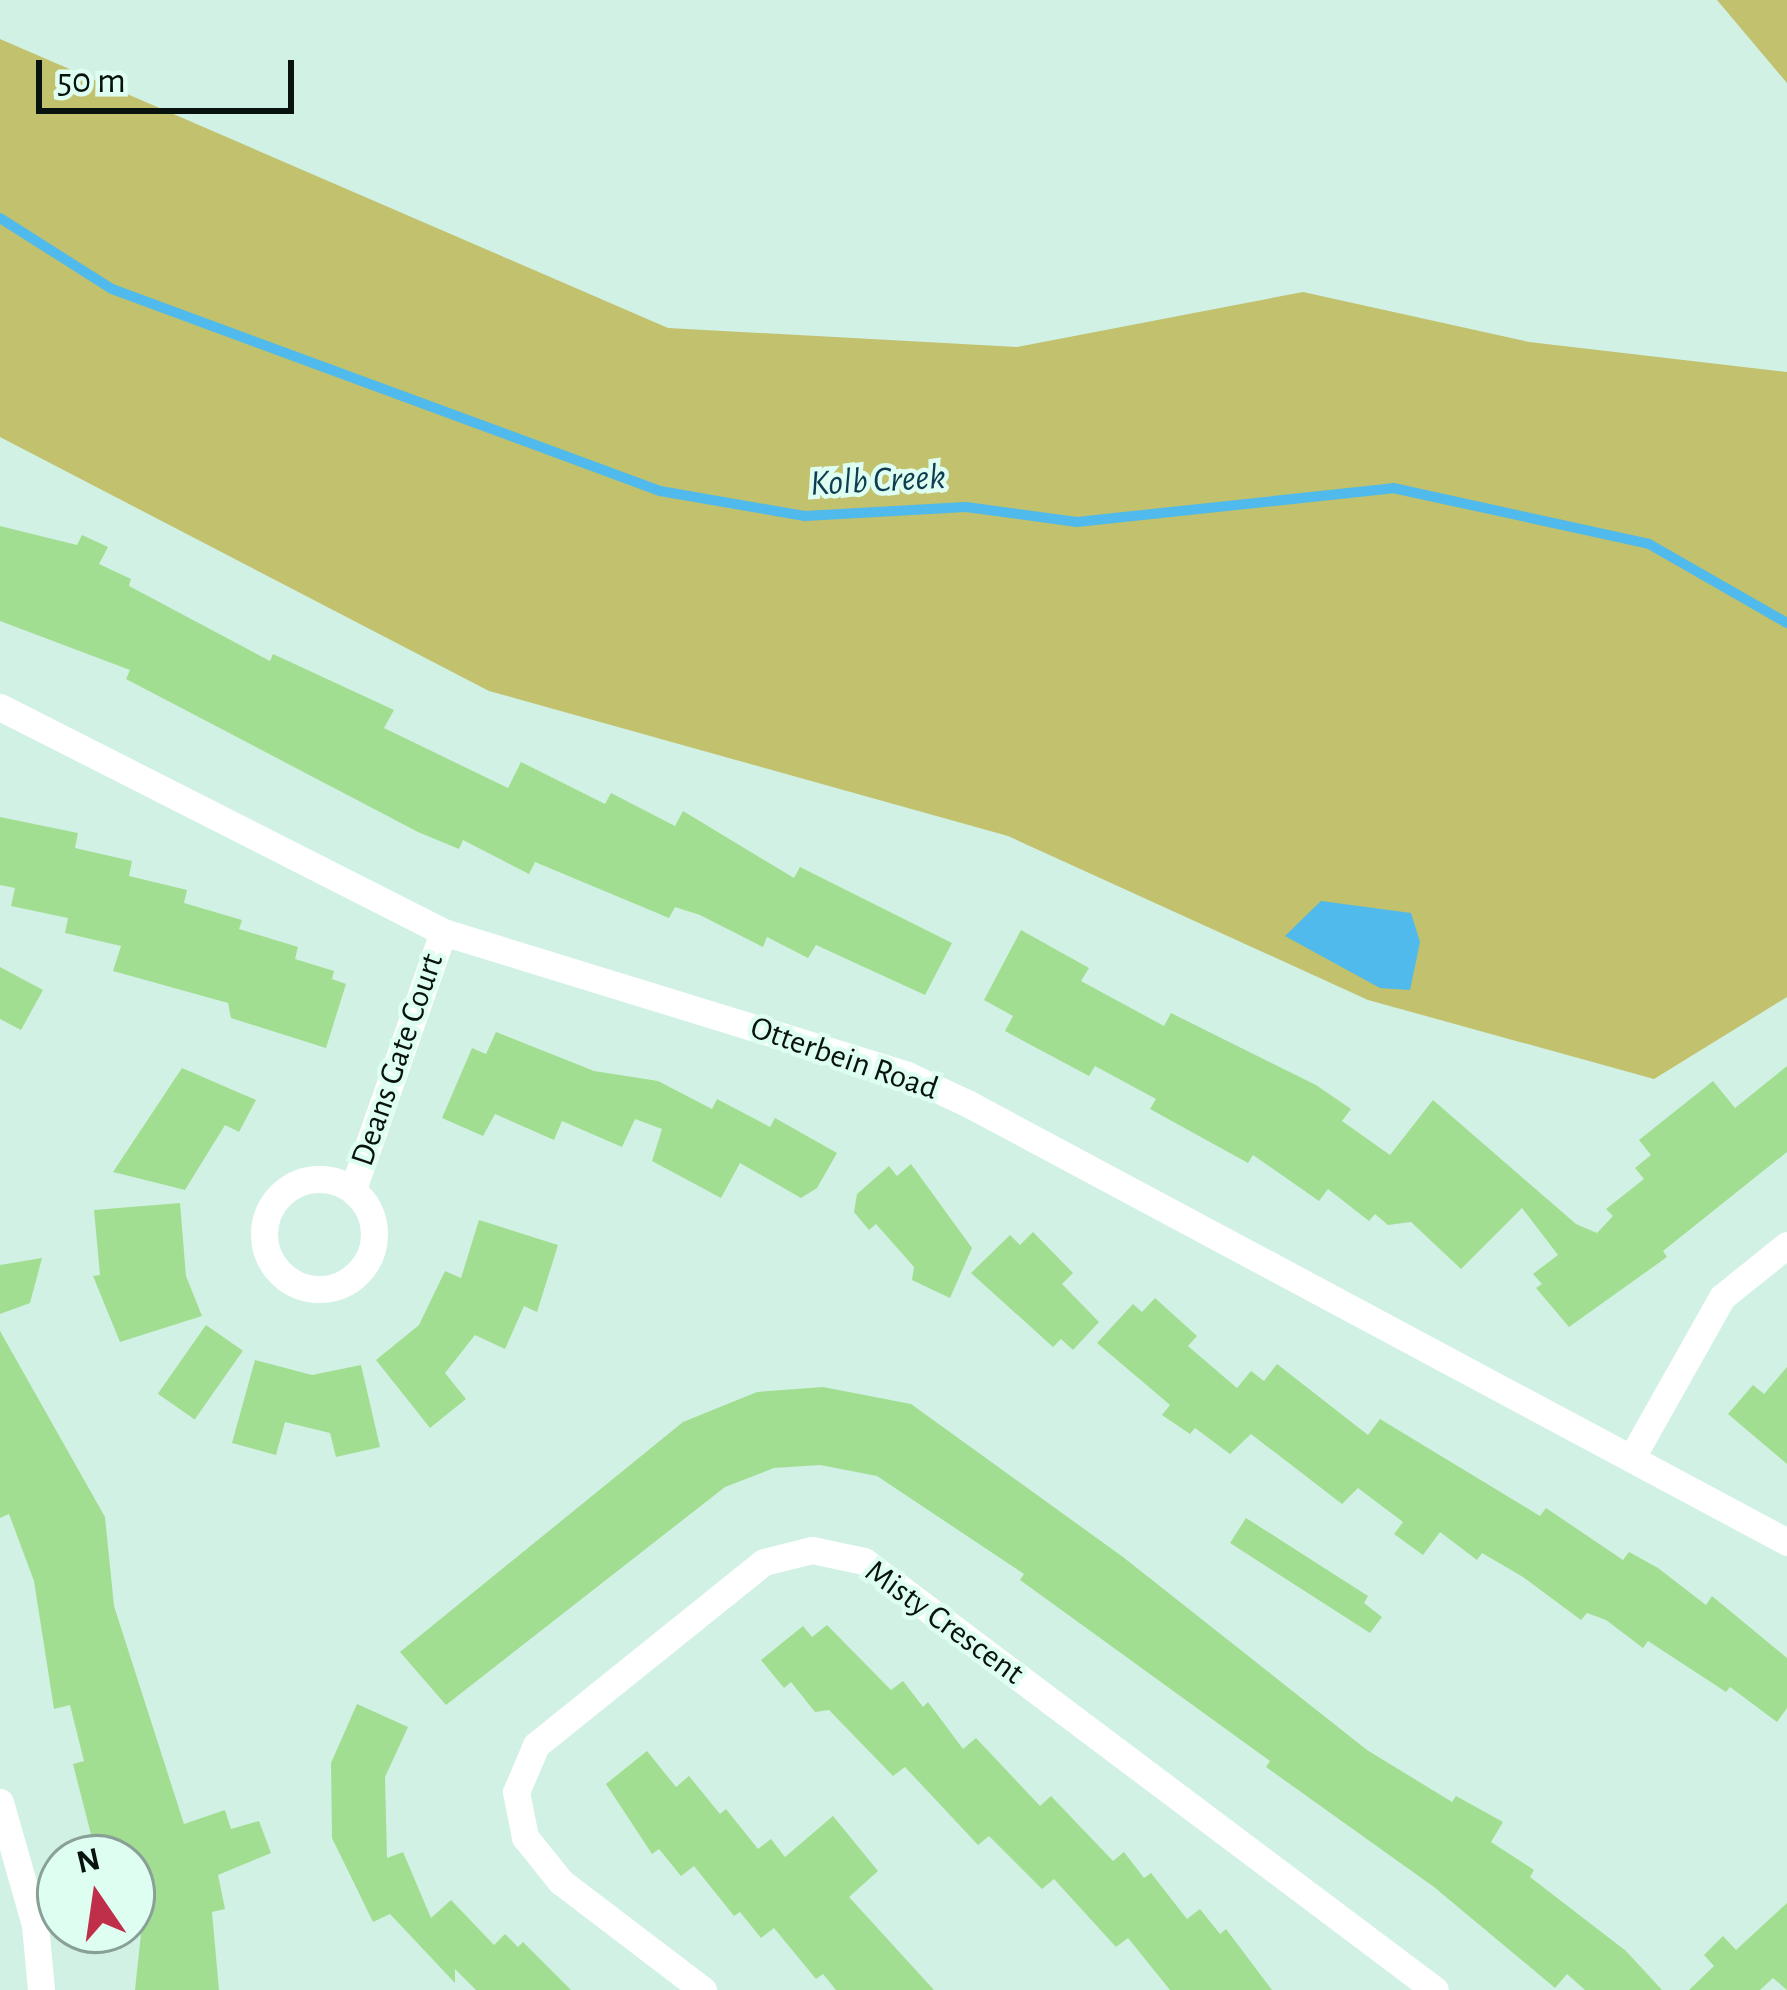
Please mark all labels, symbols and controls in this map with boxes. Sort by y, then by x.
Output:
scale bar [42,36,300,110]
text: 50 m [57,63,126,99]
water label: Kolb Creek [809,456,947,506]
street label: Deans Gate Court [343,949,453,1171]
street label: Otterbein Road [745,1008,943,1110]
street label: Misty Crescent [857,1552,1031,1694]
north arrow [36,1834,156,1954]
text: N [74,1843,103,1880]

